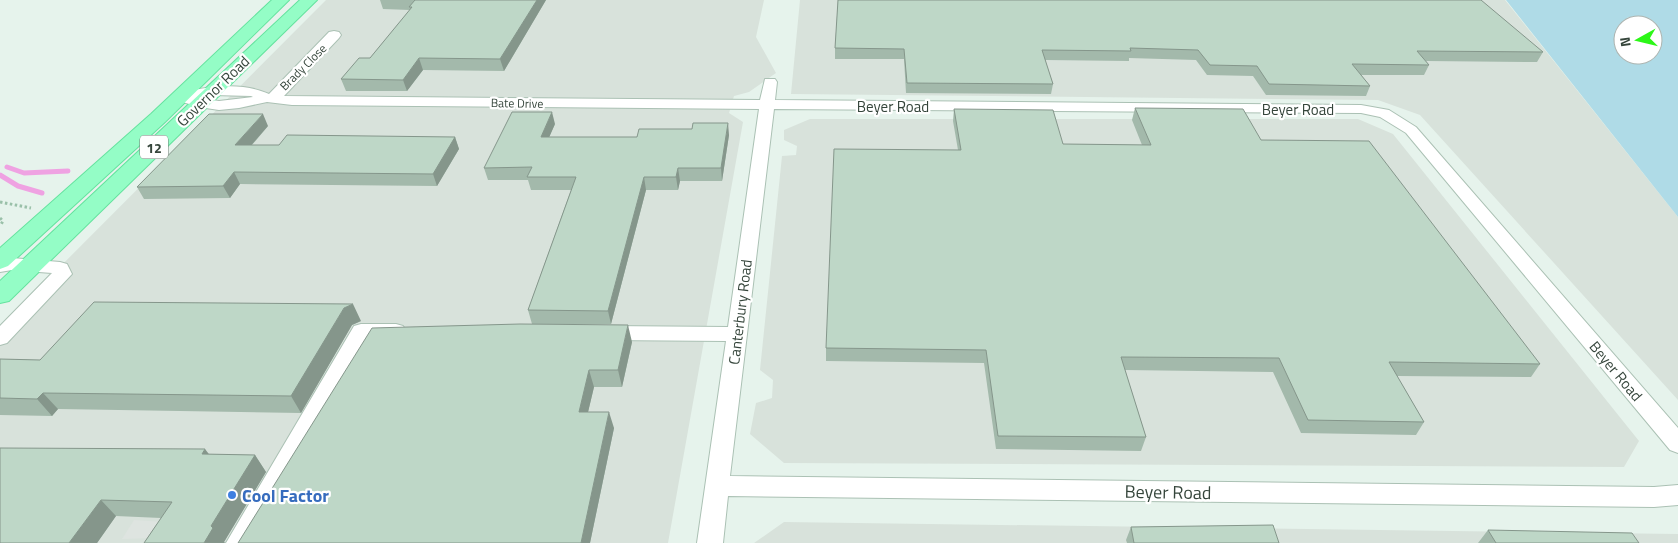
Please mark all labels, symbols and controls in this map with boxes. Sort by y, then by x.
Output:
north arrow [1613,15,1663,65]
text: N [1614,36,1636,48]
street label: Brady Close [275,39,331,95]
street label: Governor Road [171,50,255,132]
street label: Bate Drive [491,93,543,113]
street label: Beyer Road [857,95,929,118]
street label: Beyer Road [1262,98,1334,121]
road number: 12 [140,136,168,158]
street label: Canterbury Road [722,258,758,366]
street label: Beyer Road [1584,336,1648,406]
street label: Beyer Road [1124,478,1212,506]
place label: Cool Factor [242,482,329,509]
marker: Cool Factor [226,489,238,501]

